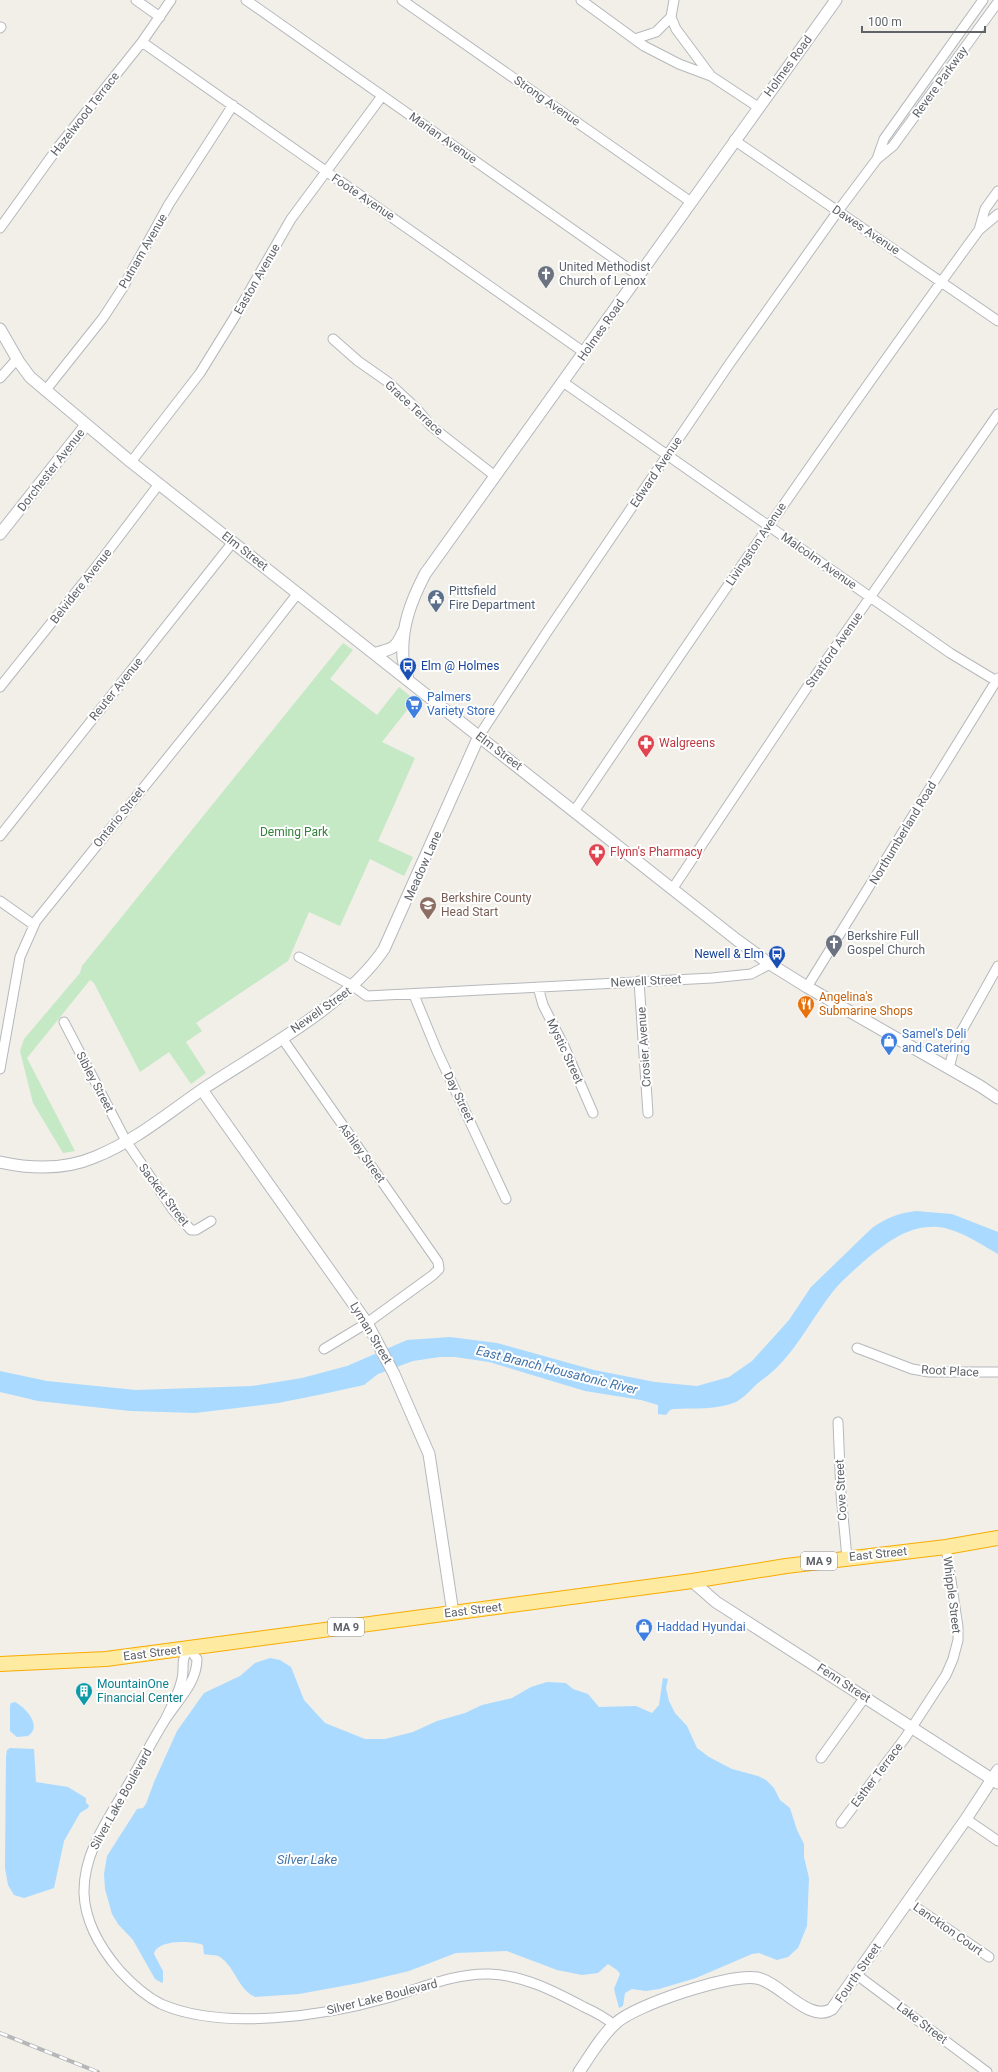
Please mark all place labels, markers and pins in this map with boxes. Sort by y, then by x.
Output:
place label: United Methodist Church of Lenox [559,260,650,288]
church icon: United Methodist Church of Lenox [536,264,556,289]
place label: Pittsfield Fire Department [449,584,535,612]
public building icon: Pittsfield Fire Department [426,588,446,613]
bus stop icon: Elm @ Holmes [398,656,418,681]
place label: Elm @ Holmes [421,659,499,673]
place label: Palmers Variety Store [427,690,495,718]
supermarket icon: Palmers Variety Store [404,694,424,719]
pharmacy icon: Walgreens [636,733,656,758]
place label: Walgreens [659,736,715,750]
pharmacy icon: Flynn's Pharmacy [587,842,607,867]
place label: Flynn's Pharmacy [610,845,703,859]
place label: Berkshire County Head Start [441,891,532,919]
school or university icon: Berkshire County Head Start [418,895,438,920]
place label: Berkshire Full Gospel Church [847,929,925,957]
church icon: Berkshire Full Gospel Church [824,933,844,958]
bus stop icon: Newell & Elm [767,944,787,969]
place label: Newell & Elm [694,947,764,961]
place label: Angelina's Submarine Shops [819,990,913,1018]
restaurant icon: Angelina's Submarine Shops [796,994,816,1019]
place label: Samel's Deli and Catering [902,1027,970,1055]
shop icon: Samel's Deli and Catering [879,1031,899,1056]
shop icon: Haddad Hyundai [634,1617,654,1642]
place label: Haddad Hyundai [657,1620,746,1634]
place label: MountainOne Financial Center [97,1677,183,1705]
building icon: MountainOne Financial Center [74,1681,94,1706]

